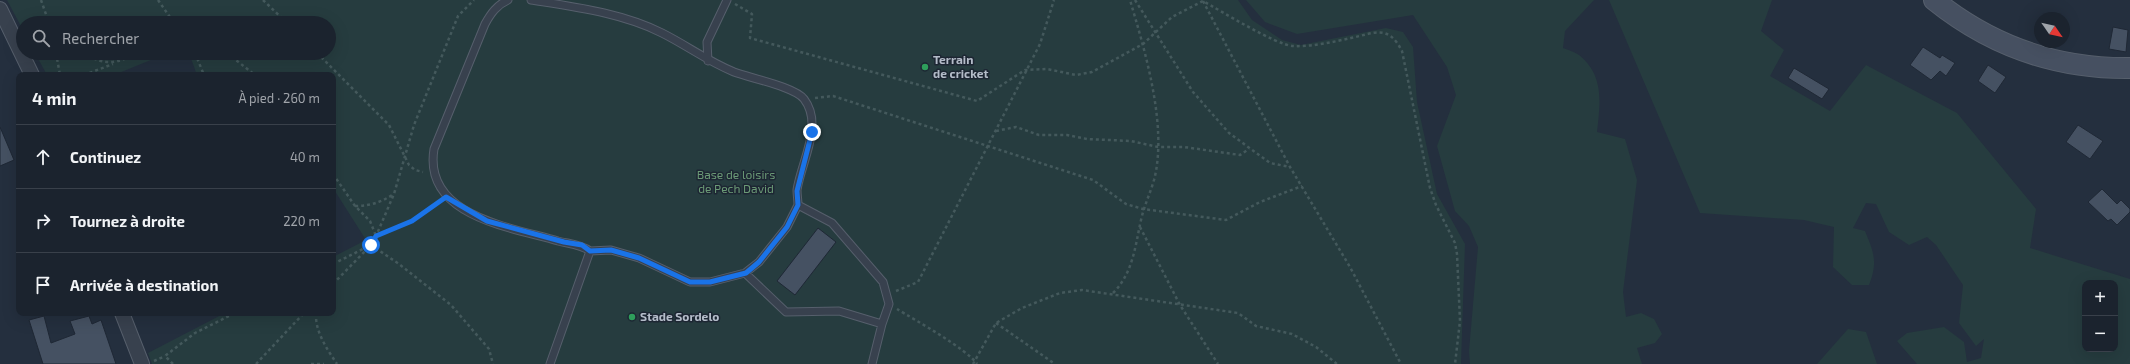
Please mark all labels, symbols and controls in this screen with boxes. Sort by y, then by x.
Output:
north arrow [2034,12,2070,48]
search box [16,16,336,60]
icon: search [30,27,52,49]
text: Rechercher [62,29,139,47]
place label: Terrain de cricket [933,52,988,80]
marker: Terrain de cricket [920,62,930,72]
text: 4 min [32,88,76,108]
text: À pied · 260 m [238,90,320,106]
route end [803,123,821,141]
icon: ahead [32,146,54,168]
text: Continuez [70,148,141,166]
text: 40 m [290,149,320,165]
park label: Base de loisirs de Pech David [697,167,775,195]
icon: right [32,210,54,232]
text: Tournez à droite [70,212,185,230]
text: 220 m [283,213,320,229]
route start [362,236,380,254]
icon: arrive [32,274,54,296]
text: Arrivée à destination [70,276,218,294]
map controls [2082,280,2118,352]
button: + [2082,280,2118,316]
place label: Stade Sordelo [640,309,719,323]
marker: Stade Sordelo [627,312,637,322]
button: − [2082,316,2118,352]

